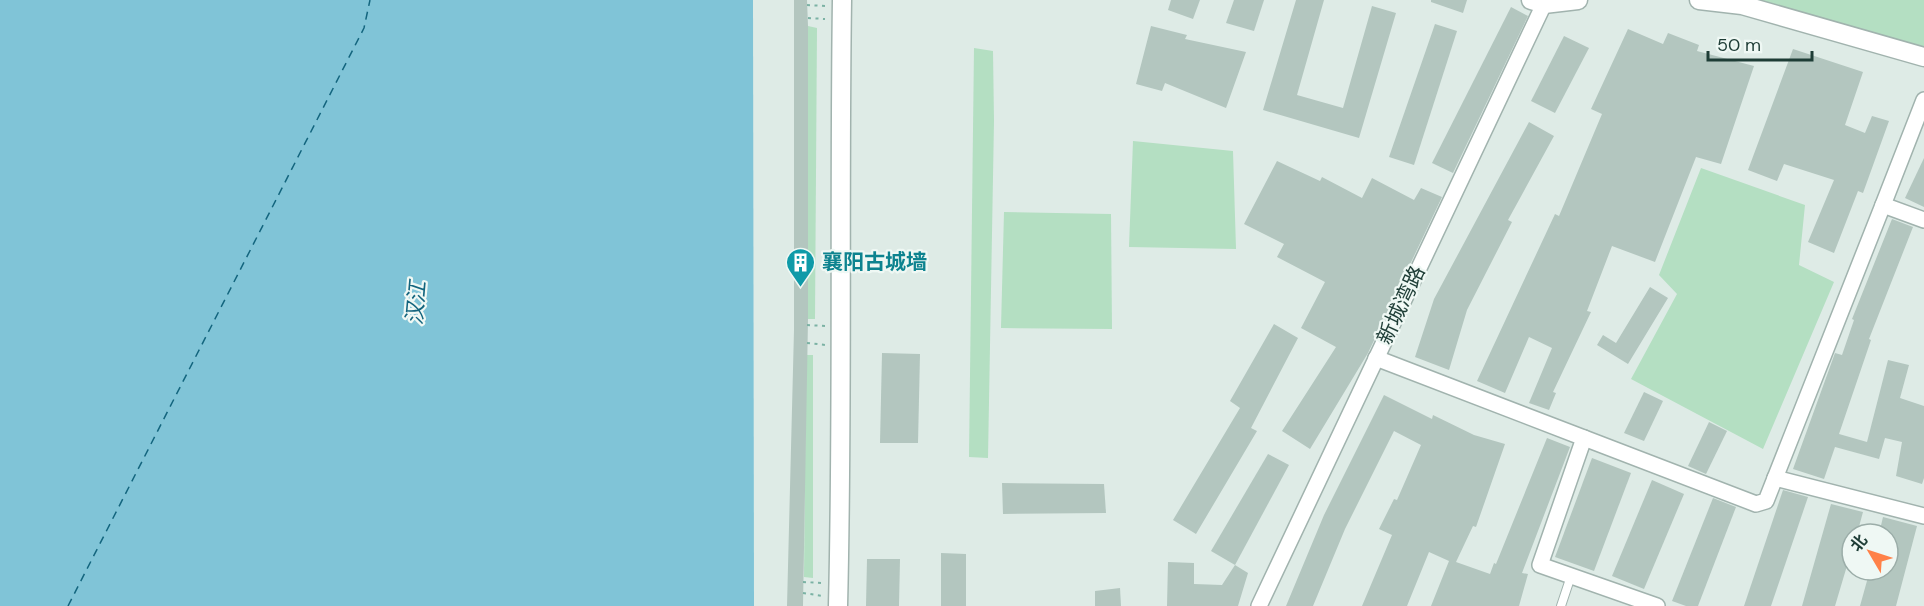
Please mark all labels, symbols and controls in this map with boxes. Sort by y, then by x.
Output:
scale bar [1708,24,1812,62]
text: 50 m [1717,33,1761,57]
building icon: 襄阳古城墙 [785,246,817,288]
place label: 襄阳古城墙 [822,248,927,276]
street label: 新城湾路 [1371,261,1431,349]
water label: 汉江 [400,278,433,326]
north arrow [1840,522,1900,582]
text: 北 [1846,530,1872,556]

